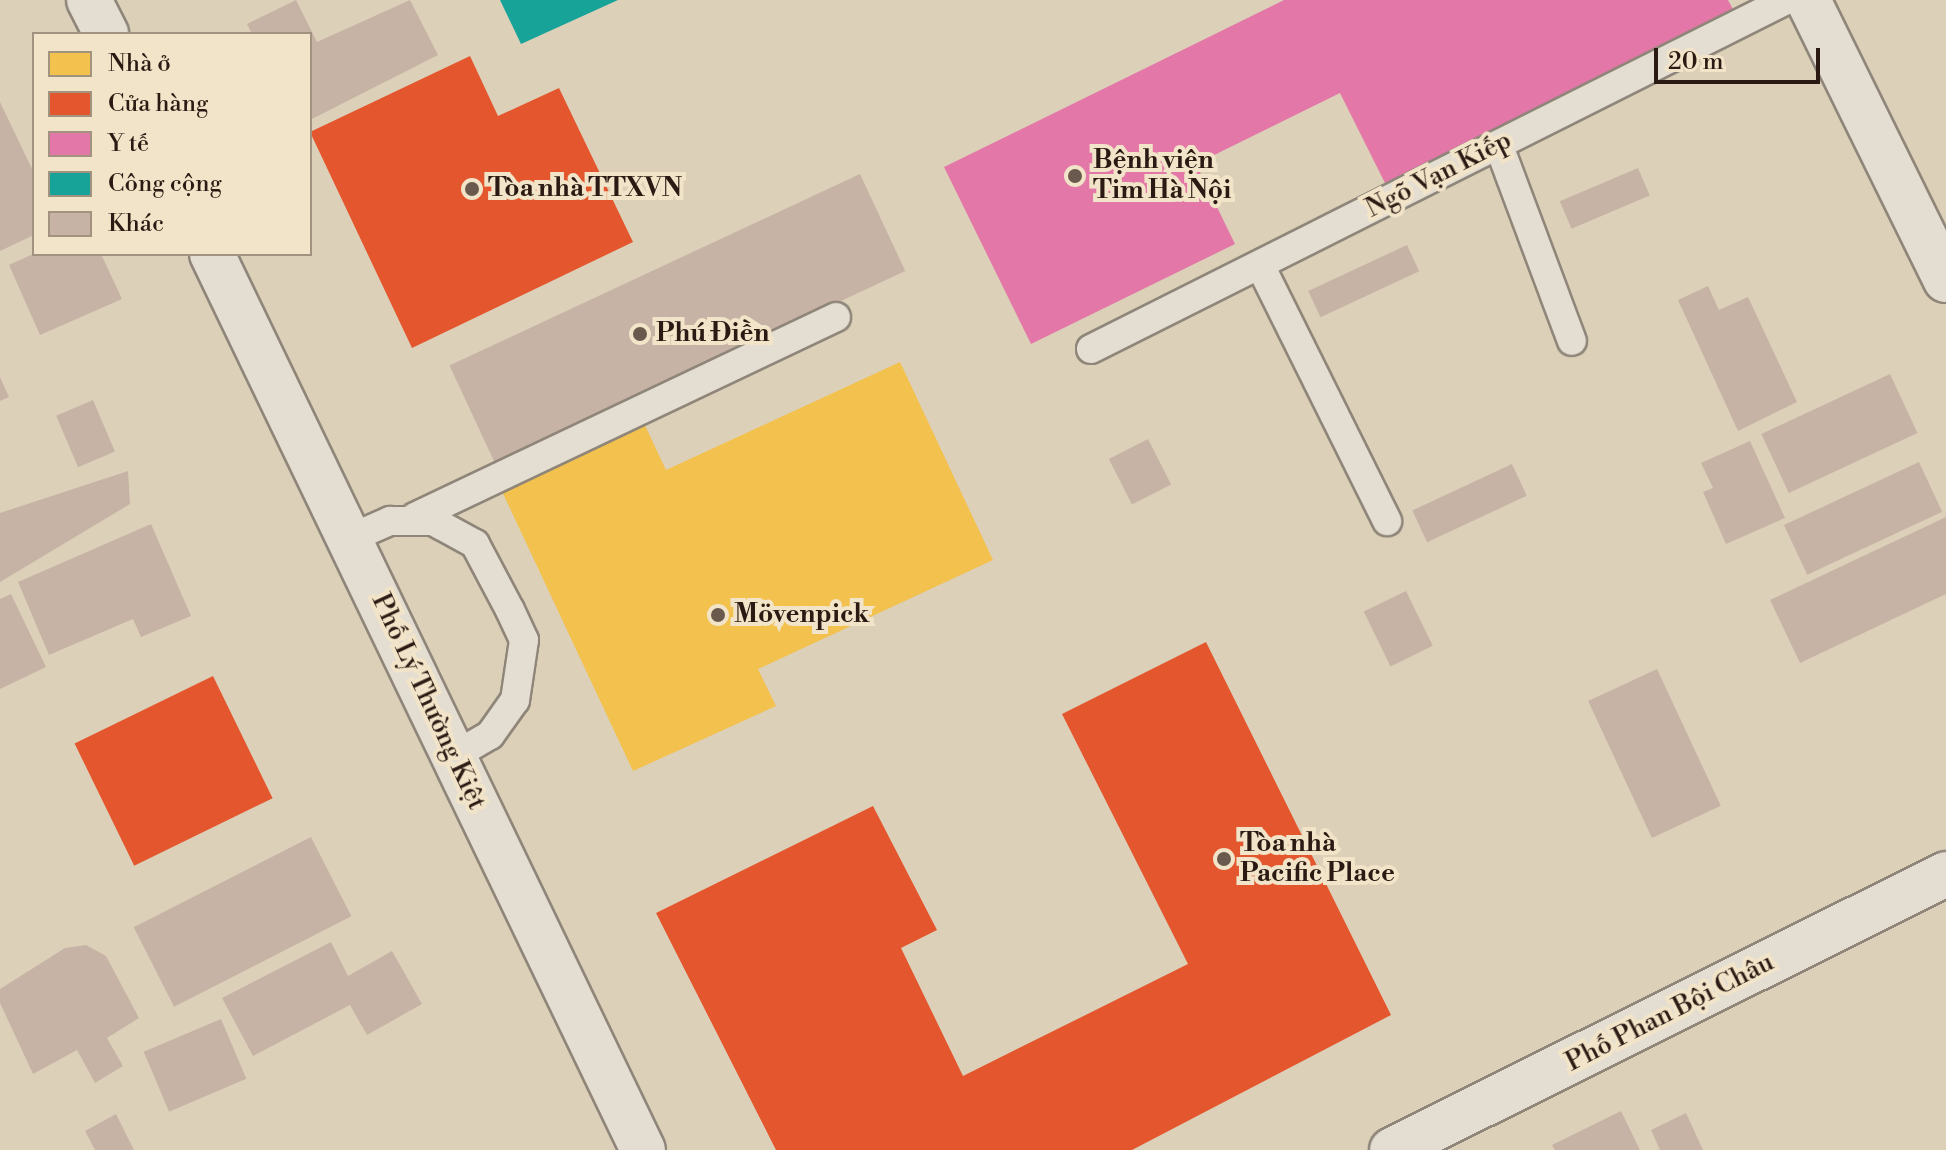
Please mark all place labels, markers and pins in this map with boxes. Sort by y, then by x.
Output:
place label: Bệnh viện Tim Hà Nội [1093,145,1231,206]
marker: Bệnh viện Tim Hà Nội [1064,165,1086,187]
place label: Tòa nhà TTXVN [488,173,682,205]
marker: Tòa nhà TTXVN [463,180,481,198]
place label: Phú Điền [656,318,769,350]
marker: Phú Điền [631,325,649,343]
place label: Mövenpick [734,599,869,631]
marker: Mövenpick [709,606,727,624]
place label: Tòa nhà Pacific Place [1240,828,1395,890]
marker: Tòa nhà Pacific Place [1215,850,1233,868]

